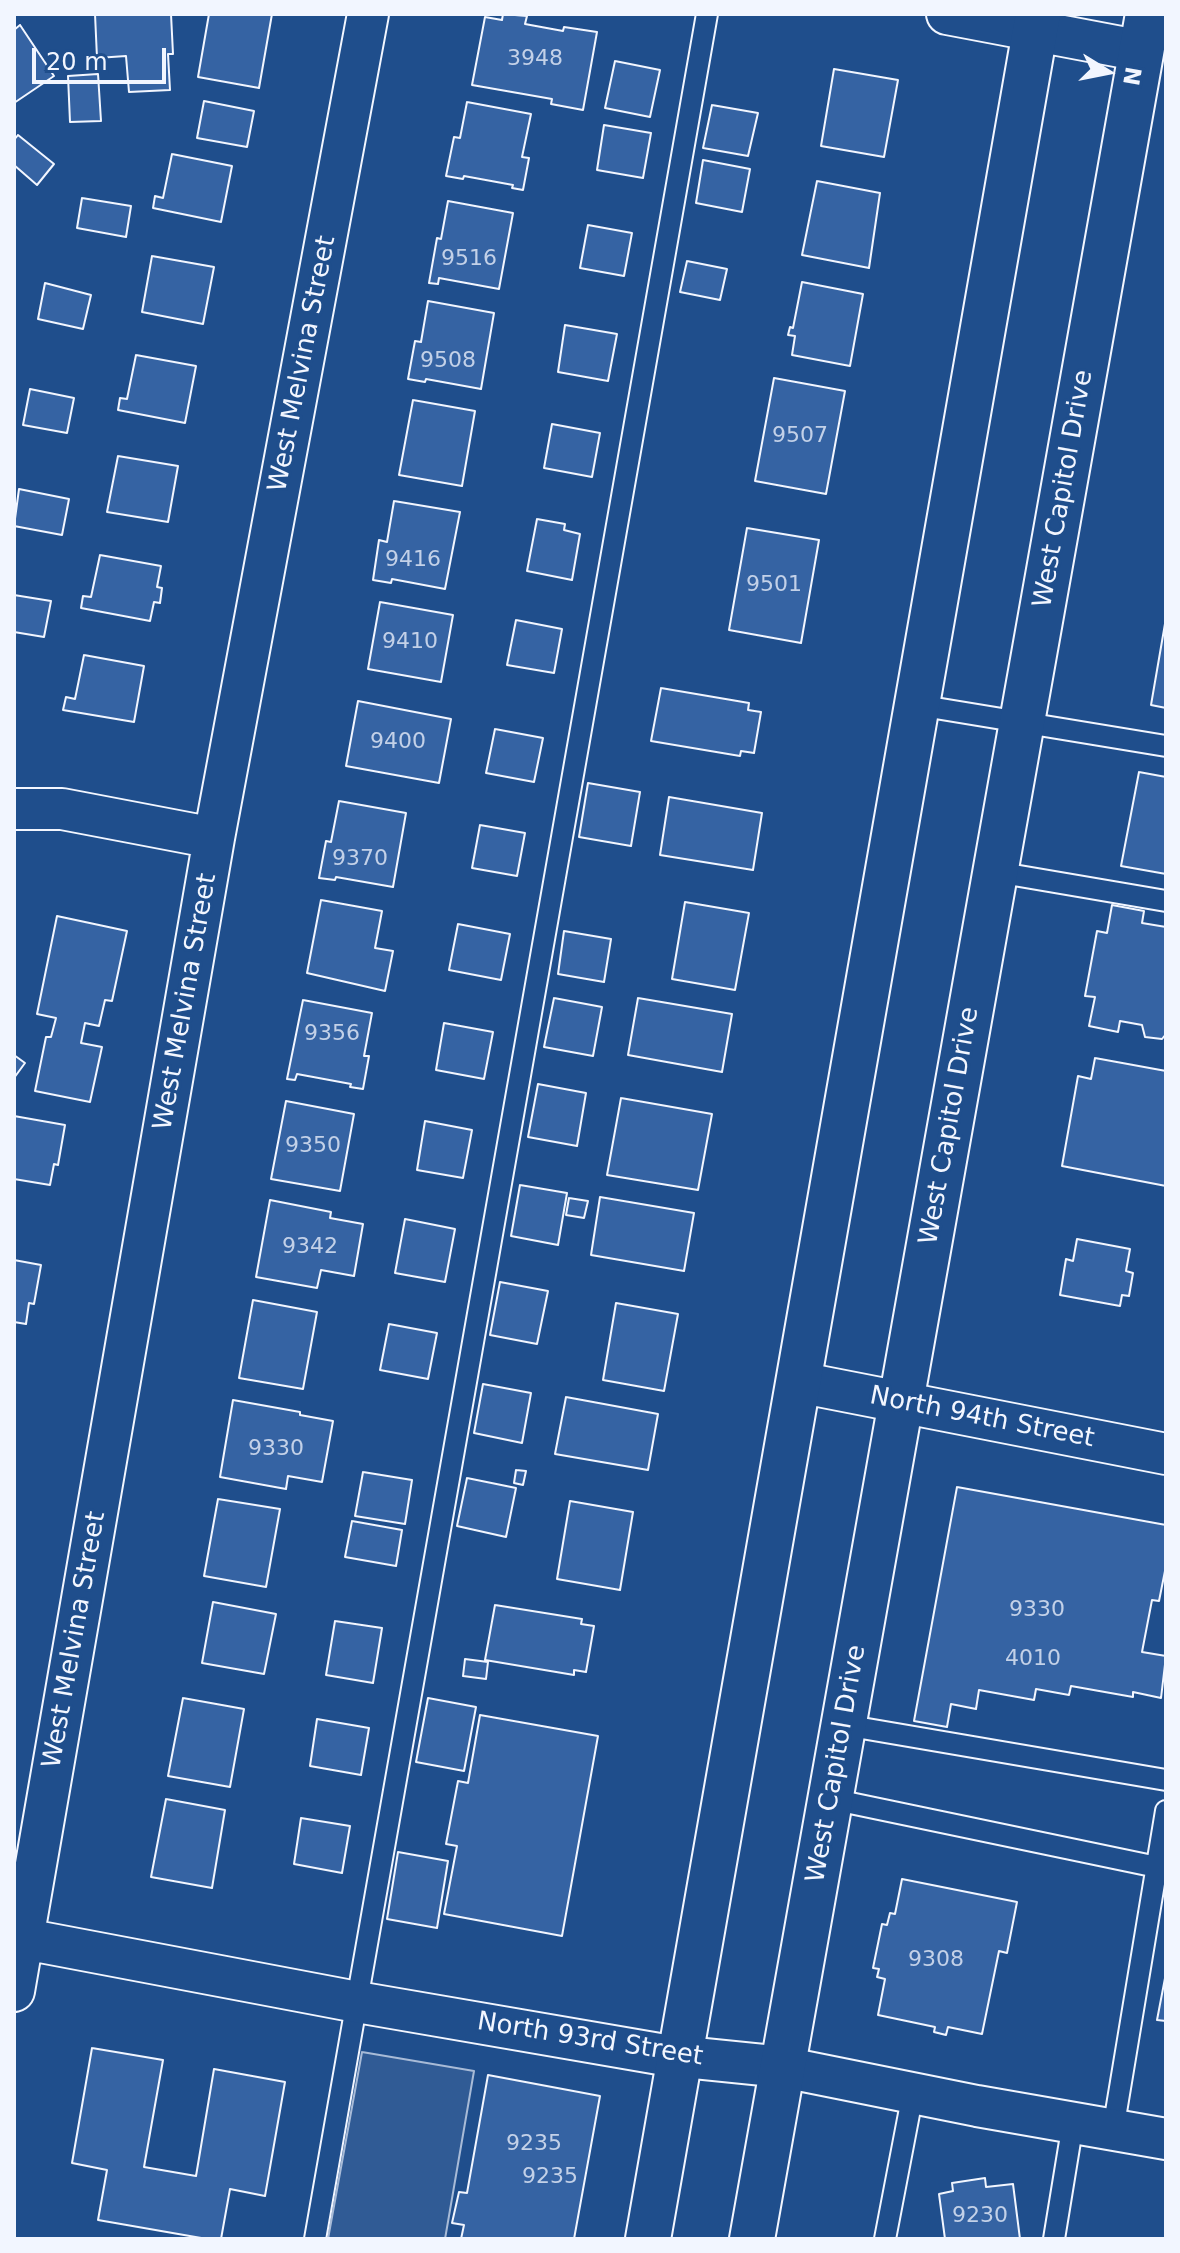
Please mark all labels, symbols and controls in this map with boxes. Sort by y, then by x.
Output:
scale bar [36,32,170,82]
north arrow [1068,32,1148,112]
house number: 3948 [507,46,563,72]
text: 20 m [46,48,108,76]
text: N [1118,65,1146,87]
street label: West Melvina Street [263,233,343,495]
house number: 9516 [441,246,497,272]
house number: 9508 [420,348,476,374]
street label: West Capitol Drive [1028,368,1100,610]
house number: 9507 [772,423,828,449]
house number: 9416 [385,547,441,573]
house number: 9501 [746,572,802,598]
house number: 9410 [382,629,438,655]
house number: 9400 [370,729,426,755]
house number: 9370 [332,846,388,872]
street label: West Melvina Street [148,871,224,1133]
street label: West Capitol Drive [914,1005,986,1247]
house number: 9356 [304,1021,360,1047]
house number: 9350 [285,1133,341,1159]
house number: 9342 [282,1234,338,1260]
street label: North 94th Street [867,1381,1097,1455]
house number: 9330 [248,1436,304,1462]
street label: West Melvina Street [37,1509,113,1771]
house number: 9330 [1009,1597,1065,1623]
street label: West Capitol Drive [801,1643,873,1885]
house number: 4010 [1005,1646,1061,1672]
house number: 9308 [908,1947,964,1973]
street label: North 93rd Street [475,2007,705,2073]
house number: 9235 [506,2131,562,2157]
house number: 9235 [522,2164,578,2190]
house number: 9230 [952,2203,1008,2229]

